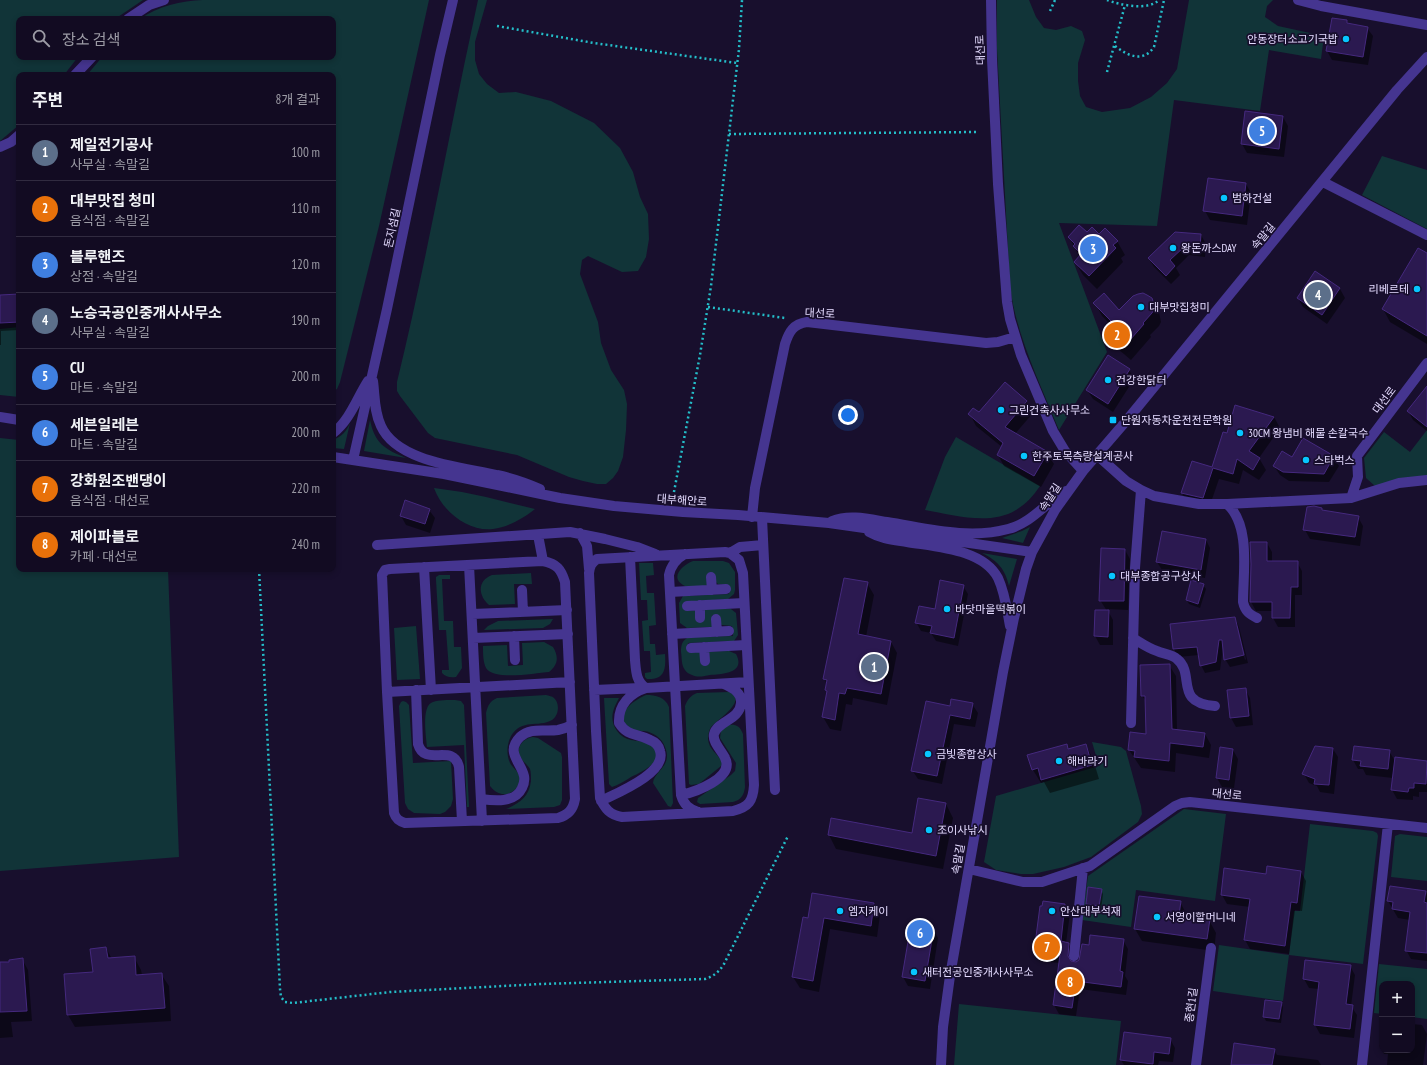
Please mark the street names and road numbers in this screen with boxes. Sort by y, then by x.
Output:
street label: 대선로 [972,35,988,65]
street label: 돈지섬길 [381,207,403,249]
street label: 속말길 [1248,220,1278,252]
street label: 대선로 [804,305,836,321]
street label: 대선로 [1369,384,1399,416]
street label: 속말길 [1036,480,1064,514]
street label: 대부해안로 [656,491,708,509]
street label: 대선로 [1211,785,1243,803]
street label: 속말길 [948,843,968,875]
street label: 종현1길 [1182,987,1200,1023]

